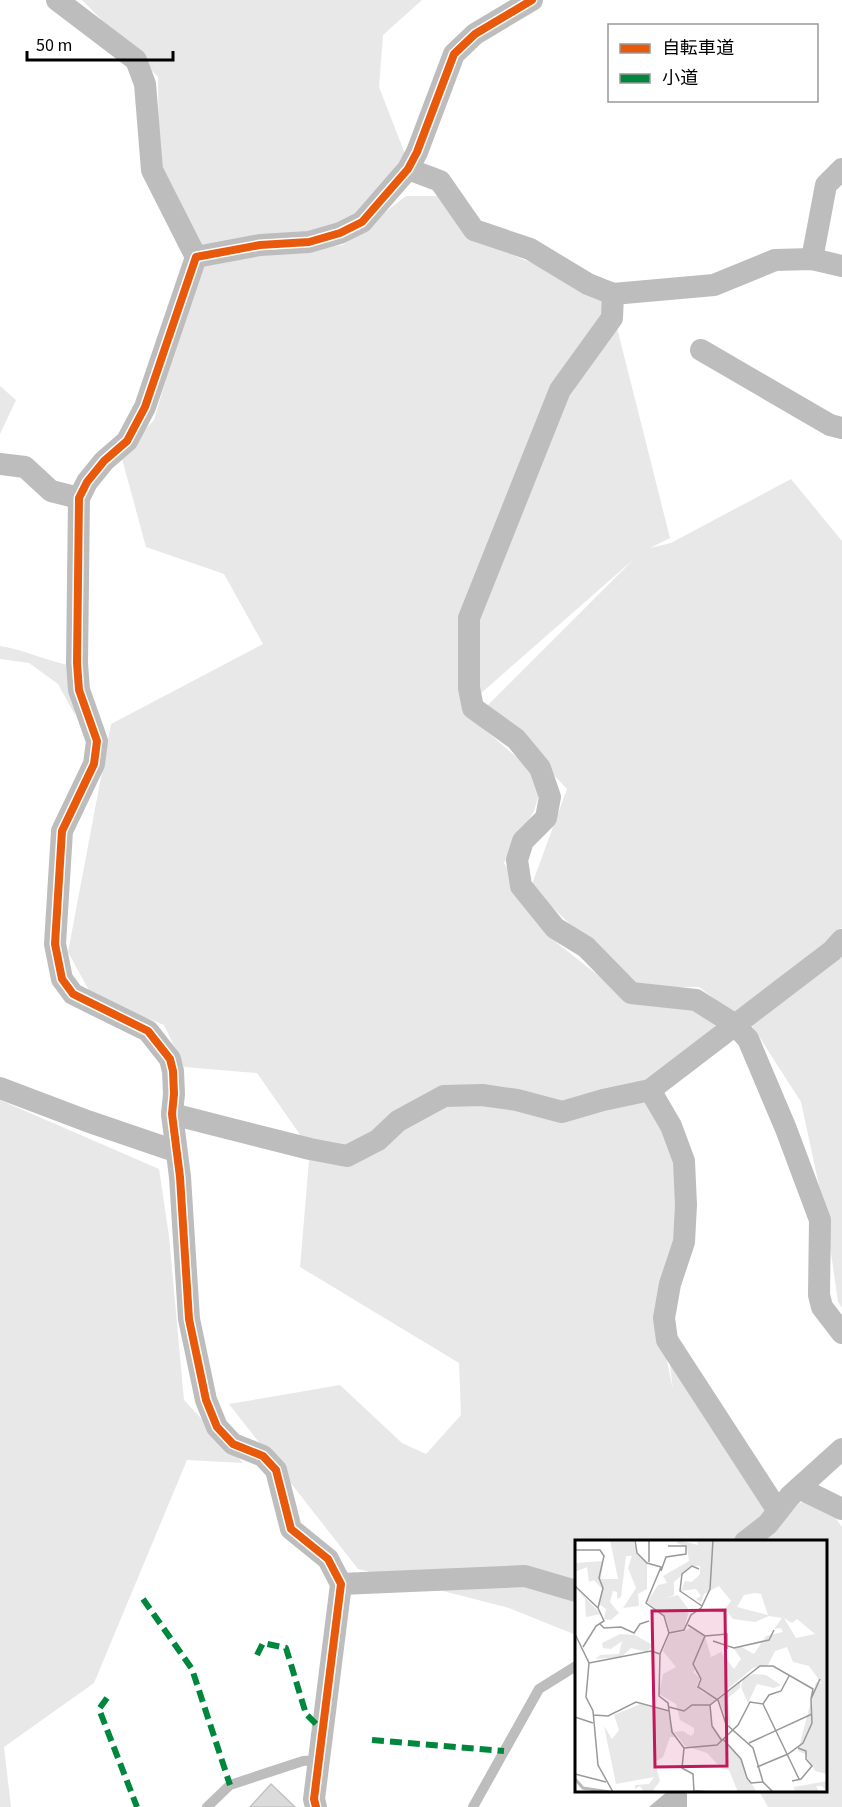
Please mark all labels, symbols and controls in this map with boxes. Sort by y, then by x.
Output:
scale bar [27,24,172,62]
legend [608,24,818,102]
text: 50 m [36,33,72,58]
text: 自転車道 [662,36,734,61]
text: 小道 [662,66,698,91]
inset map [575,1540,827,1792]

